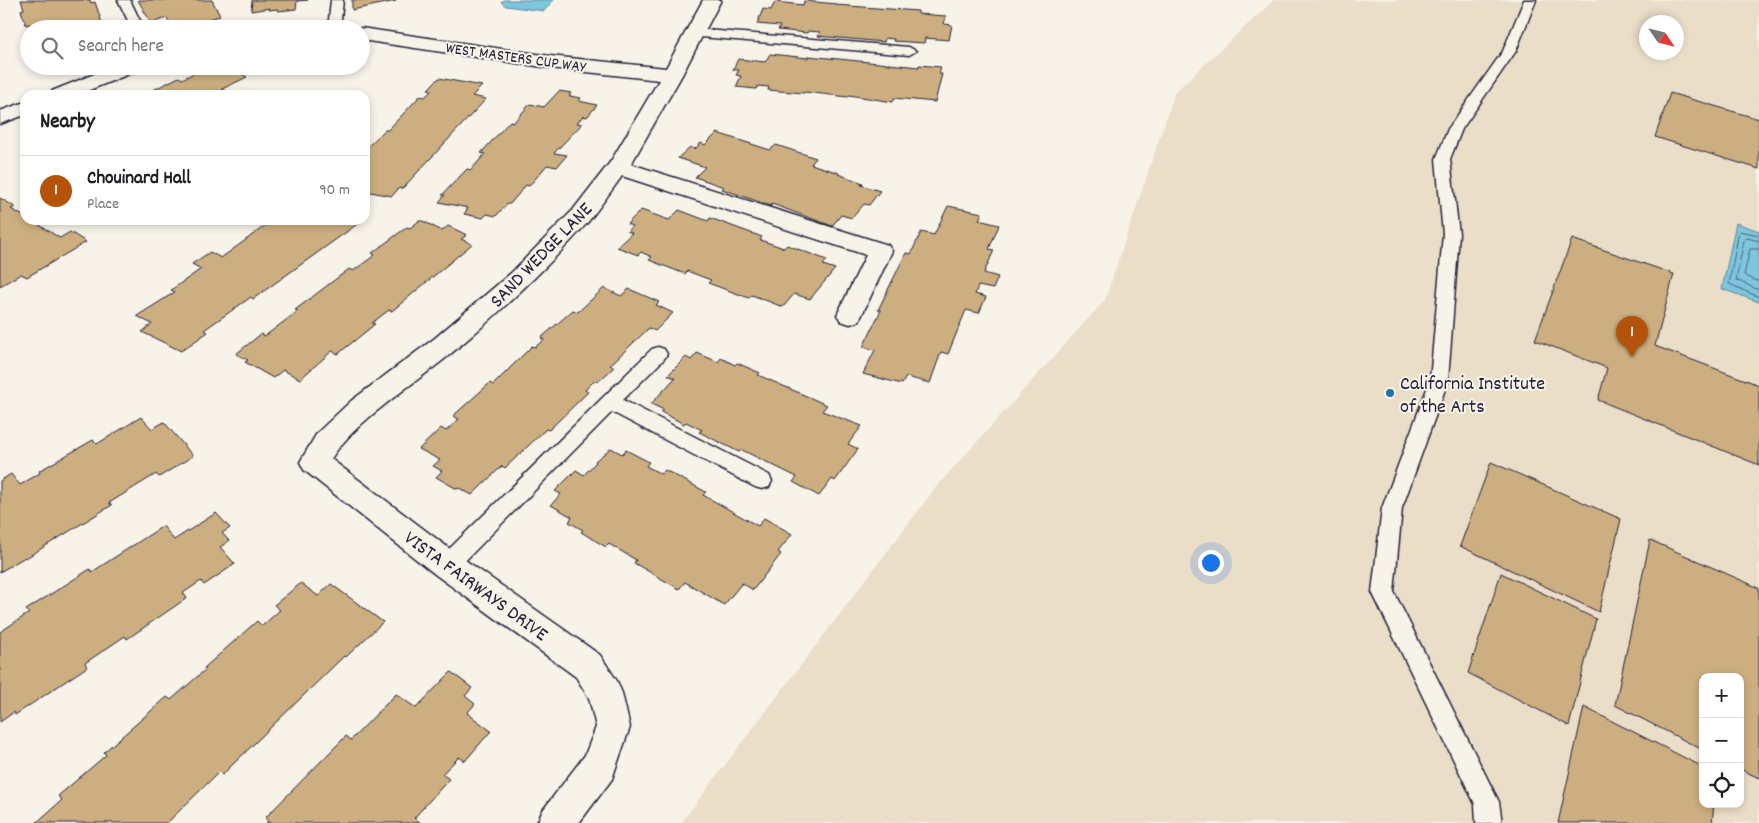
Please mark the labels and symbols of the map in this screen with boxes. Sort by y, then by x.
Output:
north arrow [1639,15,1684,60]
street label: WEST MASTERS CUP WAY [444,37,588,80]
street label: SAND WEDGE LANE [484,197,600,315]
pin: 1 [1616,316,1648,357]
place label: California Institute of the Arts [1400,371,1545,422]
marker: California Institute of the Arts [1384,387,1396,399]
street label: VISTA FAIRWAYS DRIVE [397,526,553,649]
your location [1198,550,1224,576]

